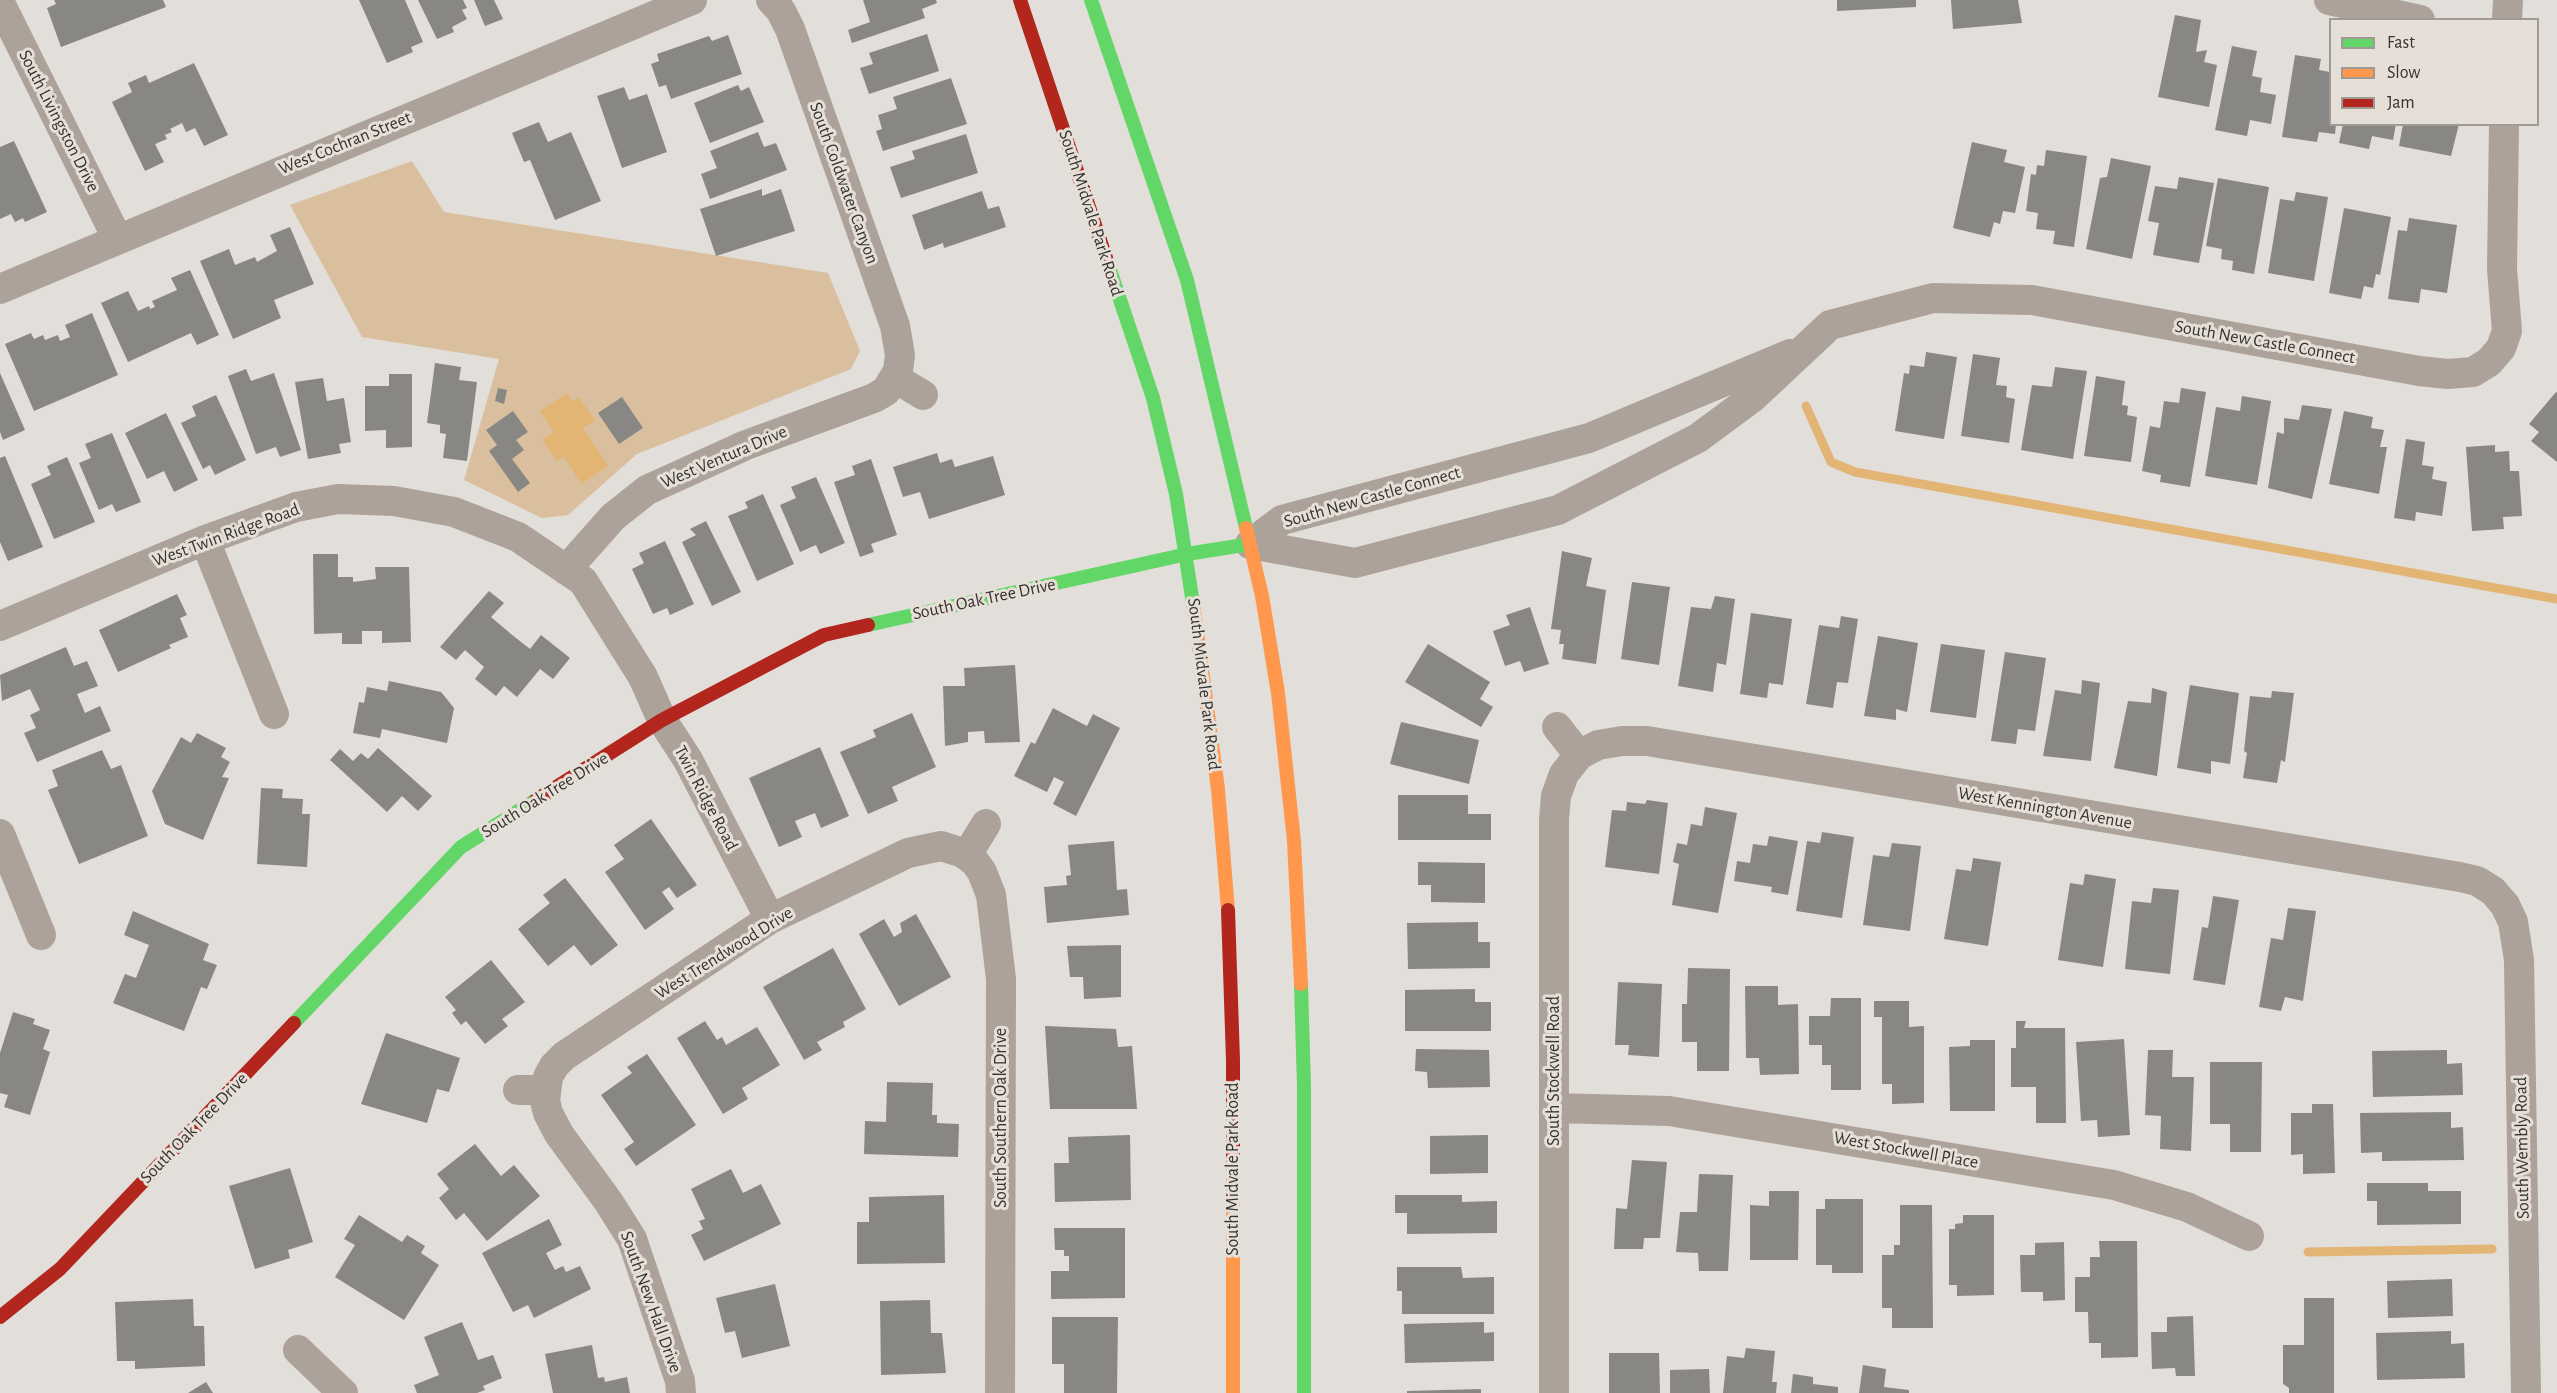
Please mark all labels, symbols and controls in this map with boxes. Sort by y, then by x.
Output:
legend [2329,18,2539,126]
text: Fast [2387,34,2415,52]
street label: South Livingston Drive [14,46,104,196]
text: Slow [2387,64,2420,82]
text: Jam [2387,94,2415,112]
street label: South Coldwater Canyon [805,99,883,267]
street label: West Cochran Street [275,107,415,179]
street label: South Midvale Park Road [1054,127,1128,299]
street label: South New Castle Connect [2173,316,2357,368]
street label: West Ventura Drive [658,421,790,493]
street label: South New Castle Connect [1281,461,1463,533]
street label: West Twin Ridge Road [150,498,302,572]
street label: South Oak Tree Drive [911,573,1057,625]
street label: South Midvale Park Road [1183,597,1225,771]
street label: Twin Ridge Road [669,742,743,854]
street label: South Oak Tree Drive [478,747,612,843]
street label: West Kennington Avenue [1956,782,2134,834]
street label: West Trendwood Drive [651,902,797,1004]
street label: South Stockwell Road [1543,996,1565,1146]
street label: South Southern Oak Drive [990,1028,1012,1208]
street label: South Oak Tree Drive [136,1068,252,1188]
street label: South Wembly Road [2510,1077,2534,1219]
street label: South Midvale Park Road [1222,1082,1244,1256]
street label: West Stockwell Place [1832,1127,1980,1173]
street label: South New Hall Drive [615,1228,687,1376]

